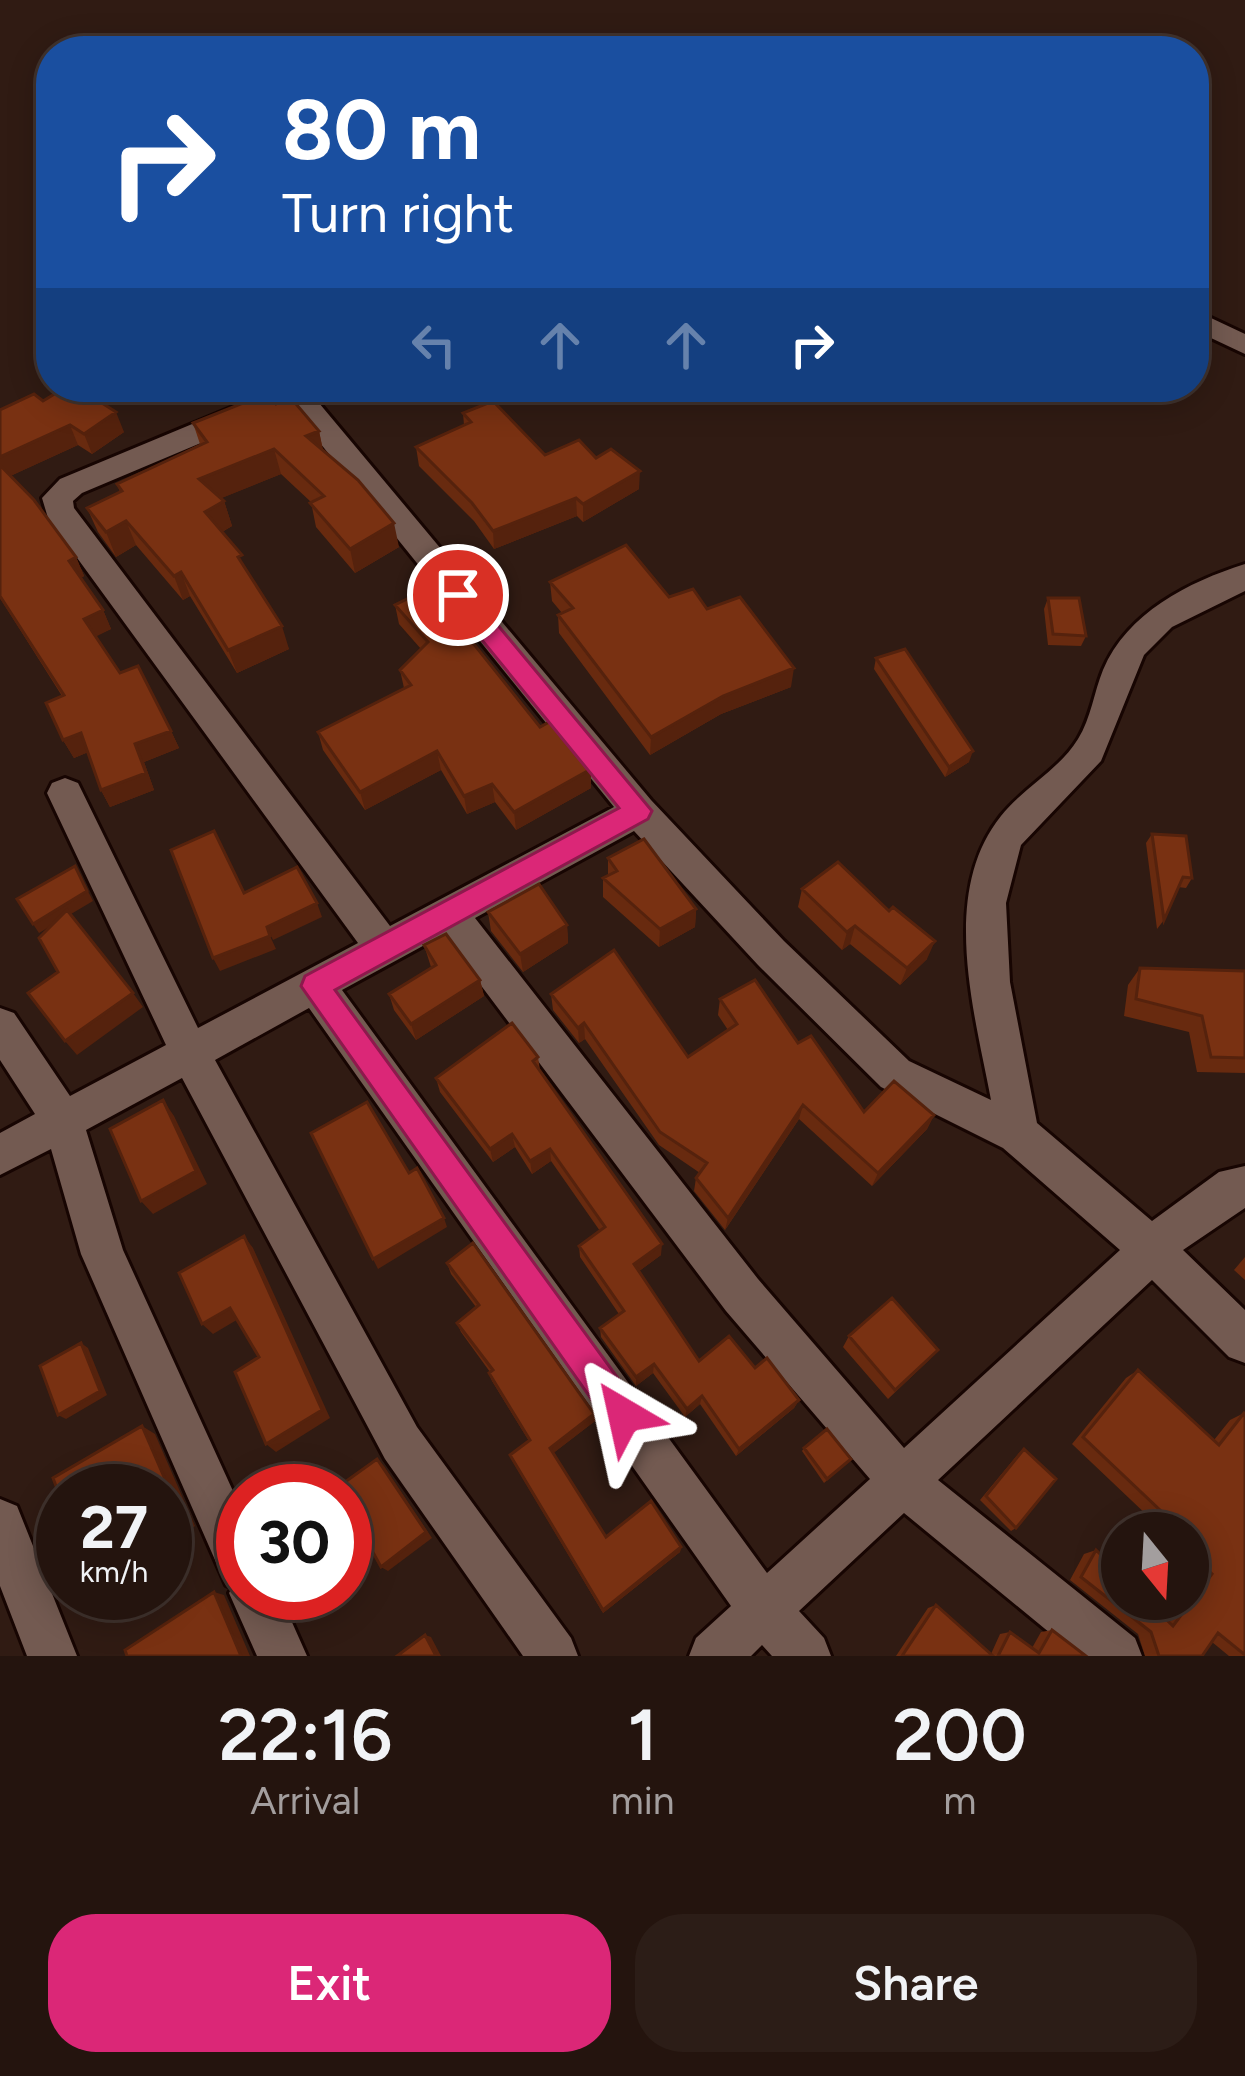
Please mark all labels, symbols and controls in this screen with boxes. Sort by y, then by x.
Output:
text: 80 m [282,79,481,180]
icon: right [84,84,240,240]
text: Turn right [282,181,514,246]
icon: left [401,312,467,378]
icon: ahead [527,312,593,378]
icon: ahead [653,312,719,378]
icon: right [779,312,845,378]
pin [407,544,509,646]
icon: arrive [425,562,491,628]
position arrow [561,1352,687,1478]
speed limit sign: 30 [216,1464,372,1620]
text: 27 [80,1491,148,1563]
north arrow [1101,1512,1209,1620]
map controls [1101,1512,1209,1620]
text: km/h [80,1553,148,1590]
text: 22:16 [218,1692,392,1778]
text: 1 [627,1692,658,1778]
text: 200 [893,1692,1027,1778]
text: Arrival [250,1777,360,1824]
text: min [611,1777,675,1824]
text: m [943,1777,976,1824]
button: Exit [48,1914,611,2052]
button: Share [635,1914,1197,2052]

